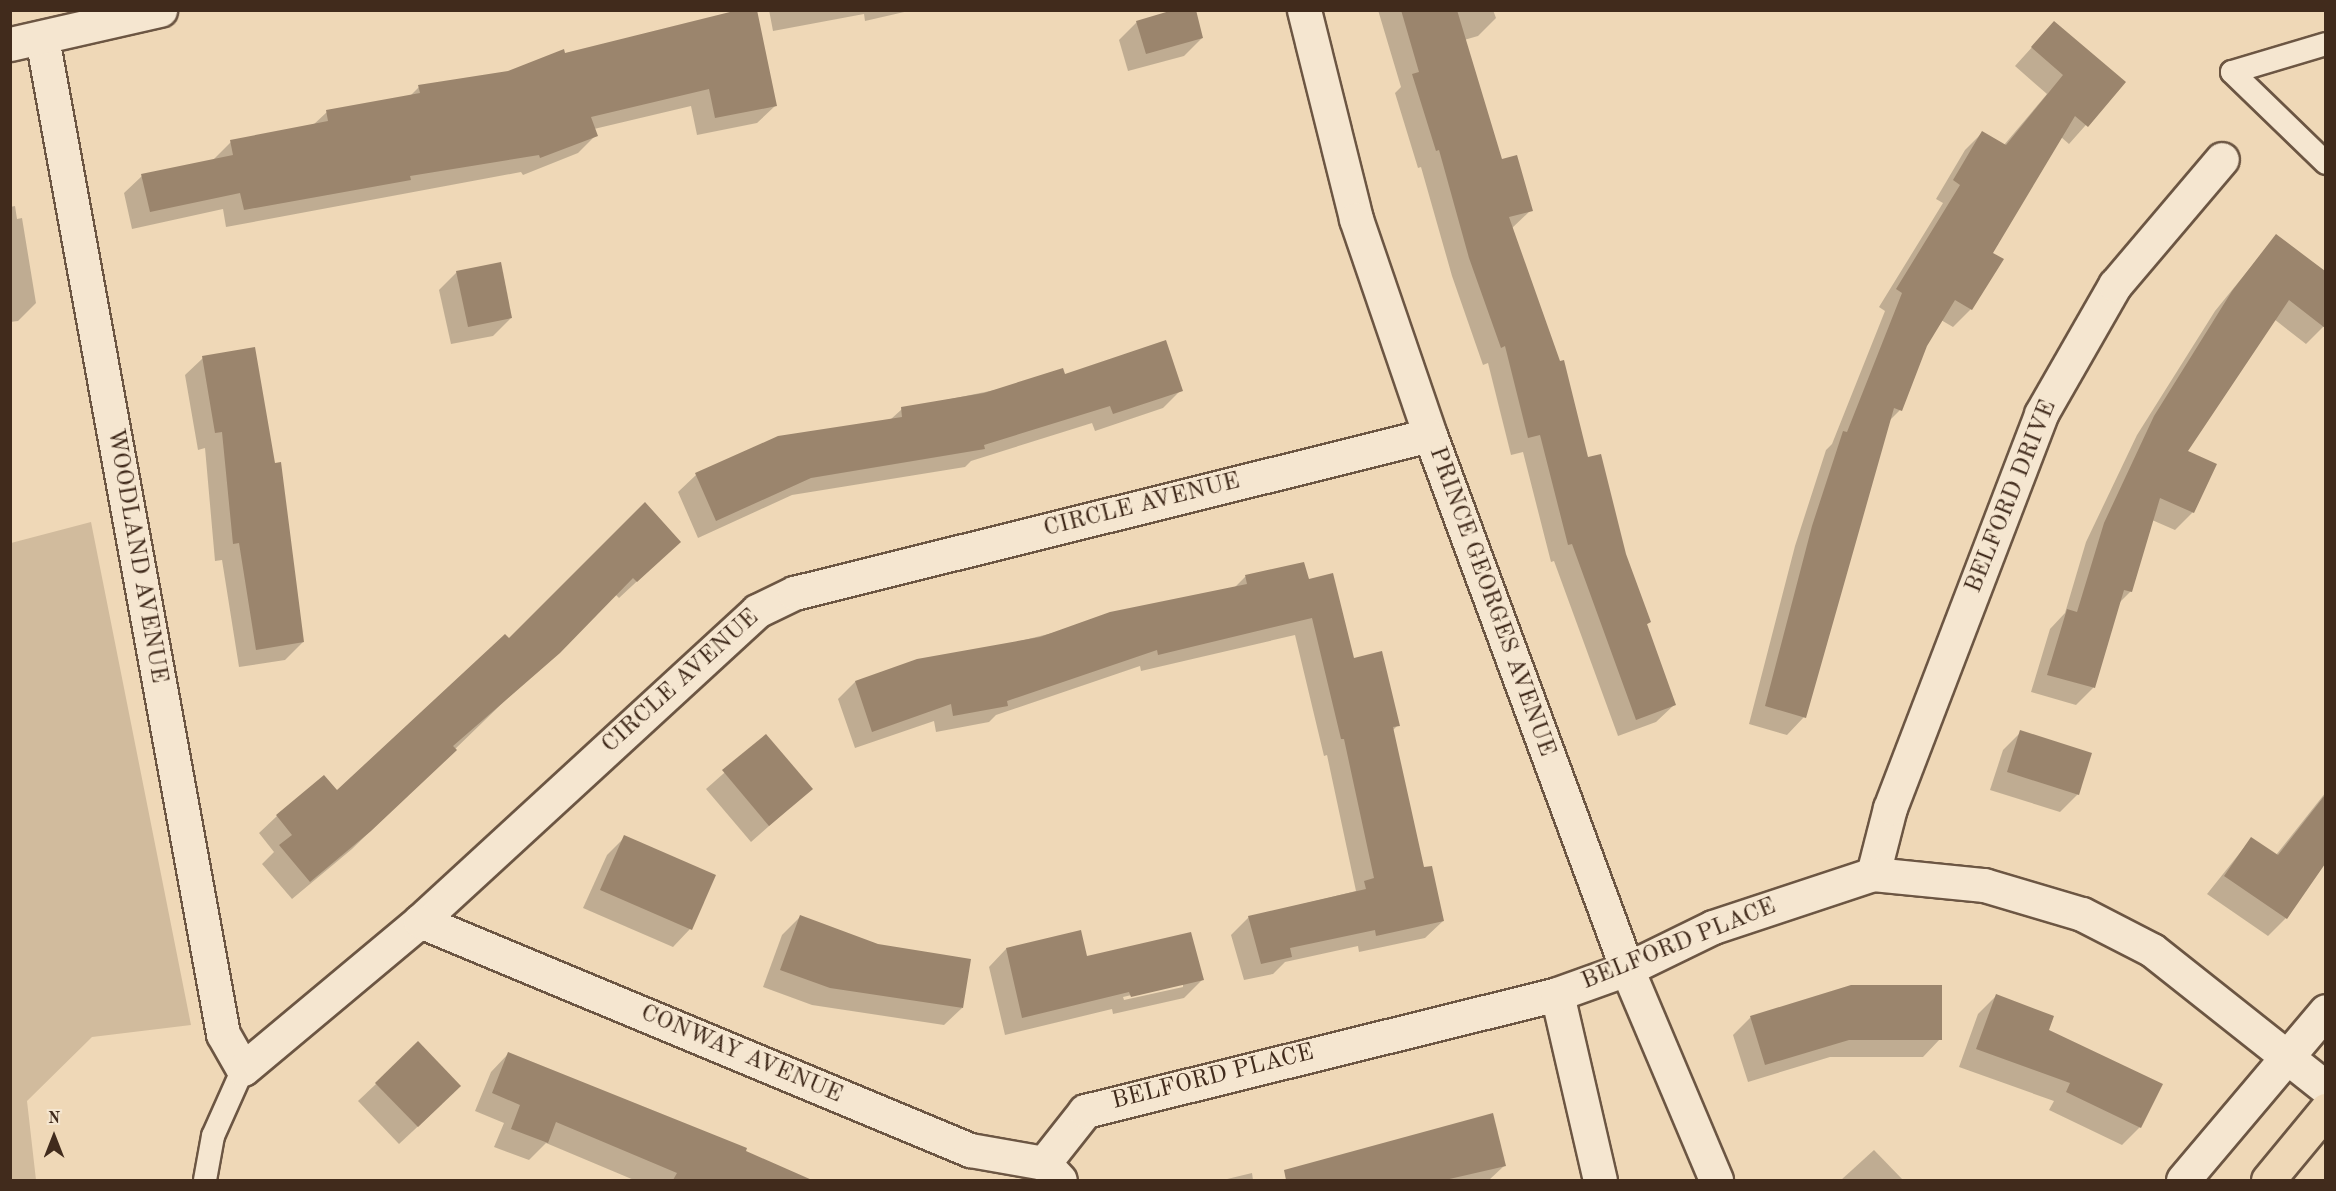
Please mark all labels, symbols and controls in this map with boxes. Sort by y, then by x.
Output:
street label: BELFORD DRIVE [1960,396,2064,598]
street label: WOODLAND AVENUE [99,426,173,686]
street label: PRINCE GEORGES AVENUE [1421,443,1561,761]
street label: CIRCLE AVENUE [1041,468,1243,544]
street label: CIRCLE AVENUE [597,604,765,760]
street label: BELFORD PLACE [1578,893,1780,997]
street label: CONWAY AVENUE [636,999,846,1111]
street label: BELFORD PLACE [1109,1039,1317,1117]
north arrow [24,1107,84,1167]
text: N [48,1111,60,1127]

